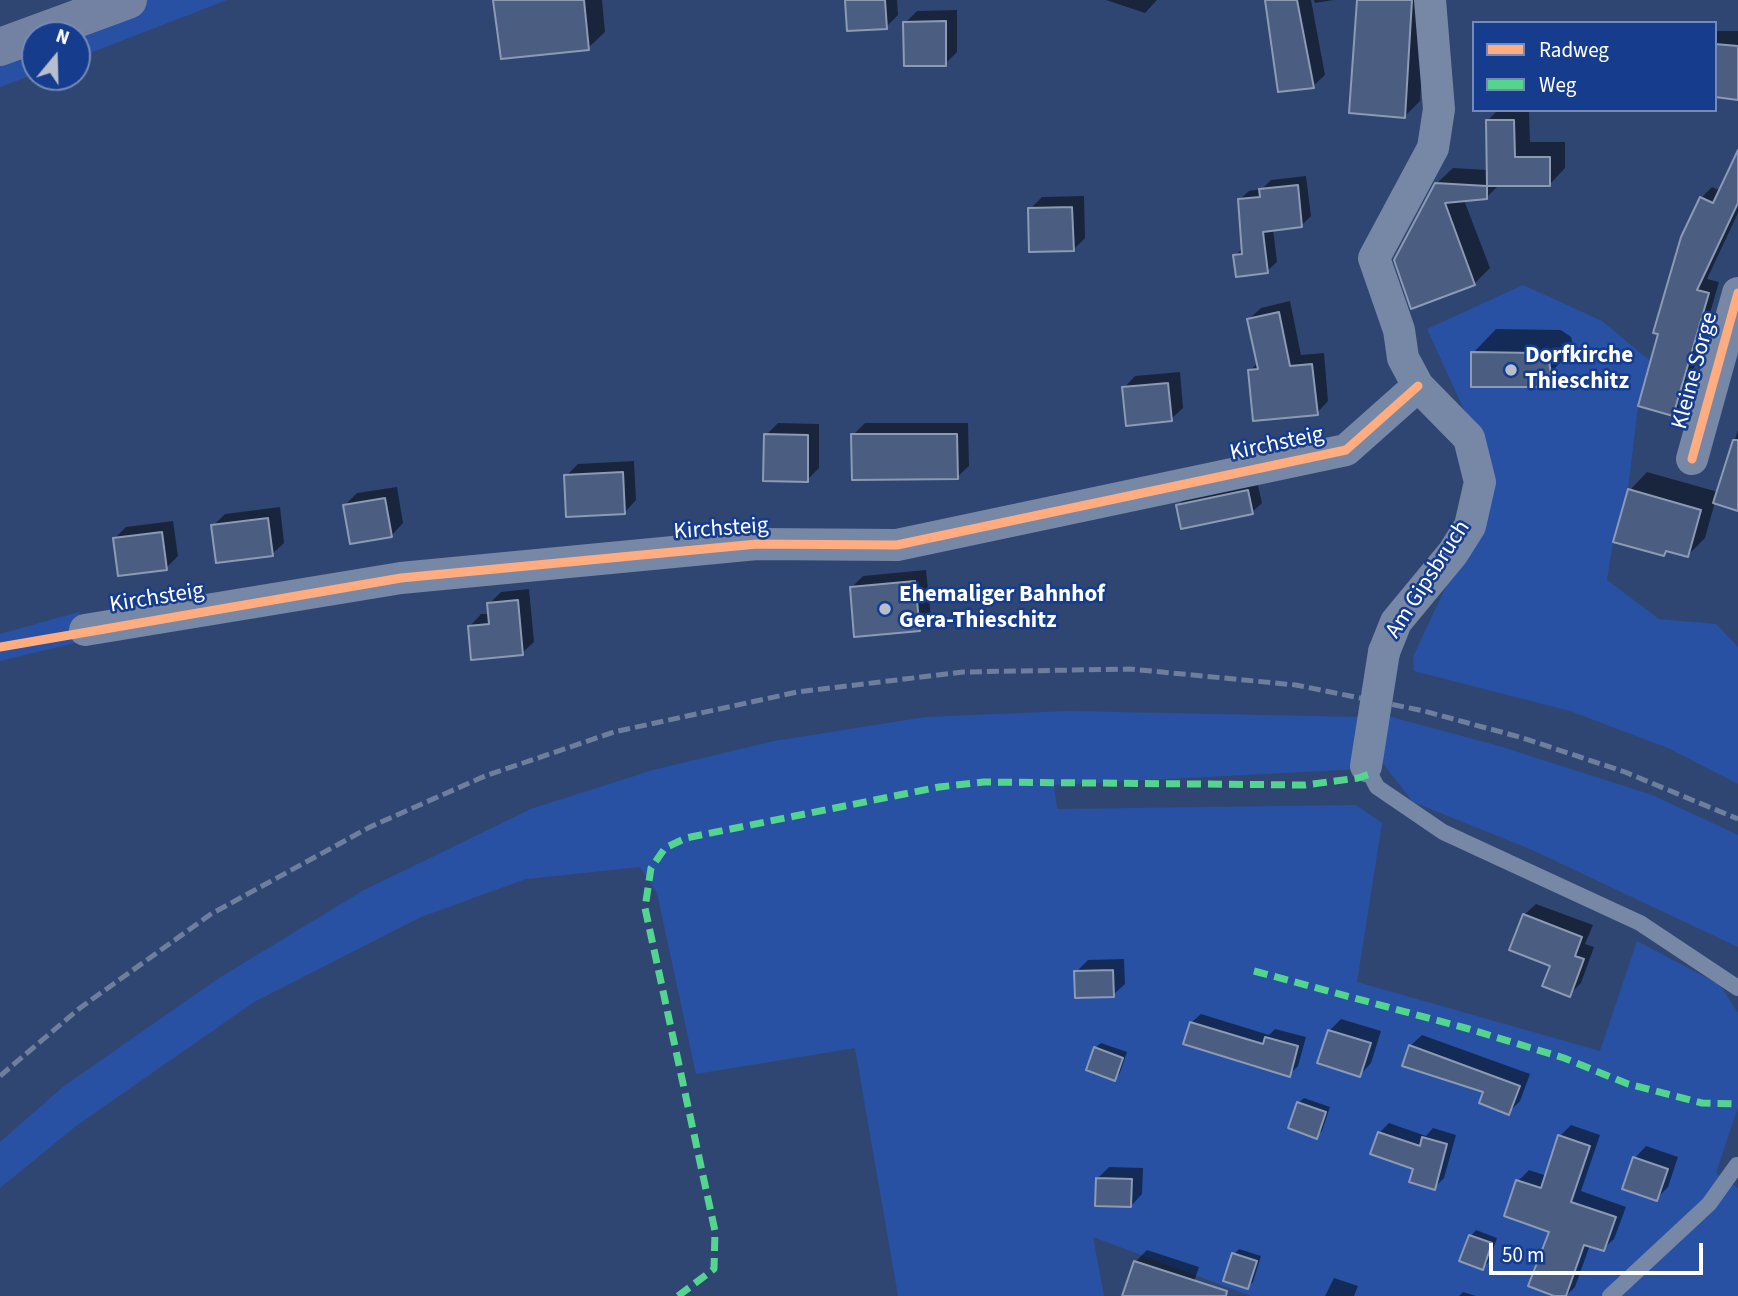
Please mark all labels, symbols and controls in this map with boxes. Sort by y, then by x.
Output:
north arrow [21,21,91,91]
legend [1472,21,1717,112]
text: N [52,23,73,52]
text: Radweg [1539,35,1609,65]
text: Weg [1539,70,1576,100]
street label: Kleine Sorge [1667,309,1725,433]
place label: Dorfkirche Thieschitz [1525,343,1633,397]
marker: Dorfkirche Thieschitz [1503,362,1519,378]
street label: Kirchsteig [1228,422,1326,468]
street label: Kirchsteig [673,513,769,547]
street label: Am Gipsbruch [1381,516,1477,644]
street label: Kirchsteig [108,578,206,620]
place label: Ehemaliger Bahnhof Gera-Thieschitz [899,582,1105,636]
marker: Ehemaliger Bahnhof Gera-Thieschitz [877,601,893,617]
scale bar [1493,1230,1706,1274]
text: 50 m [1502,1240,1544,1270]

